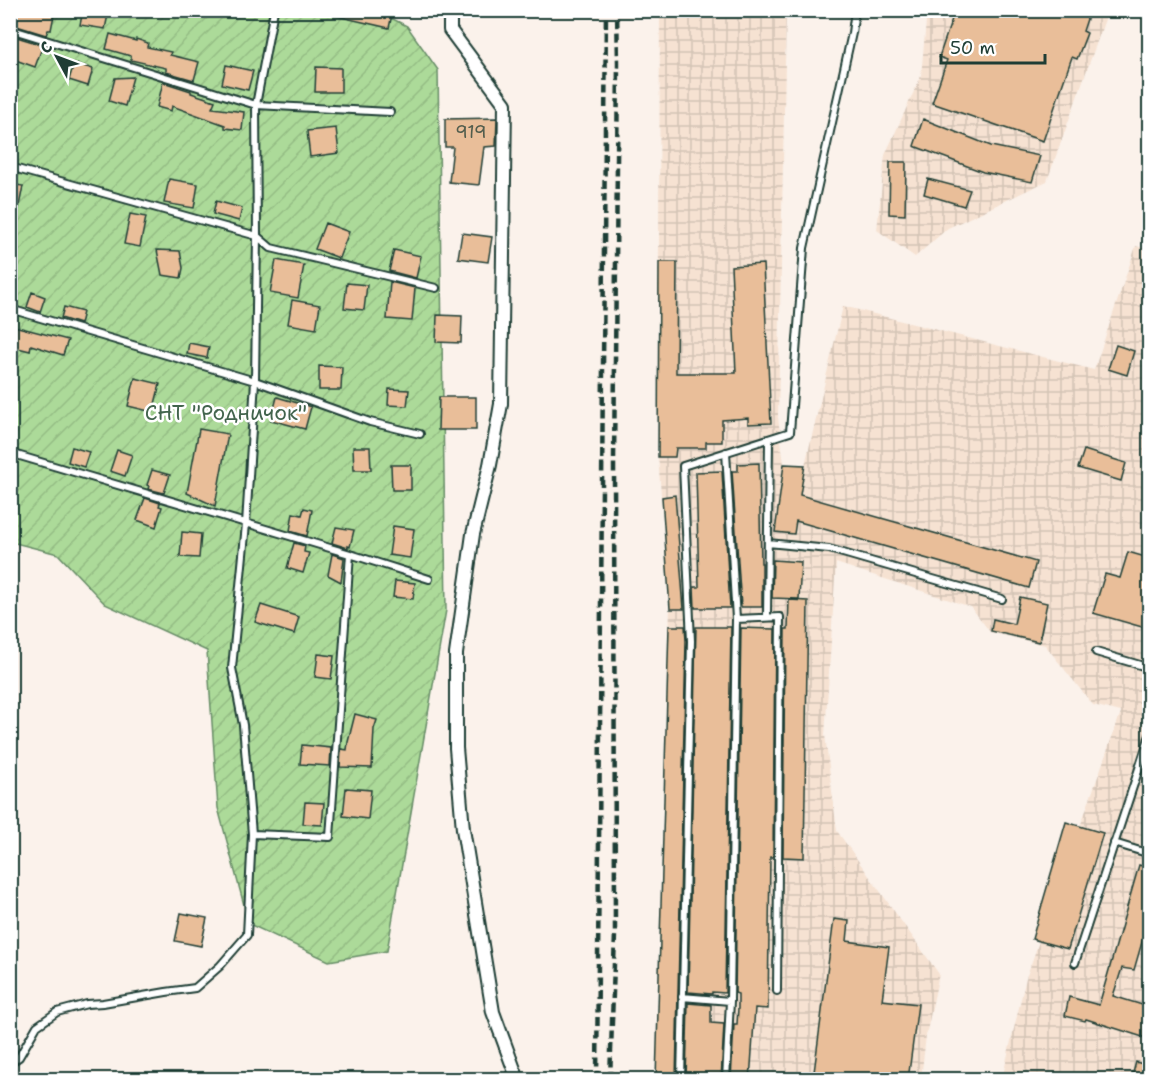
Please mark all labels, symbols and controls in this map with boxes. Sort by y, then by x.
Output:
north arrow [27,27,87,87]
scale bar [941,27,1044,65]
text: 50 m [950,36,995,60]
text: С [35,37,57,58]
house number: 919 [455,120,487,144]
park label: СНТ "Родничок" [145,399,307,427]

